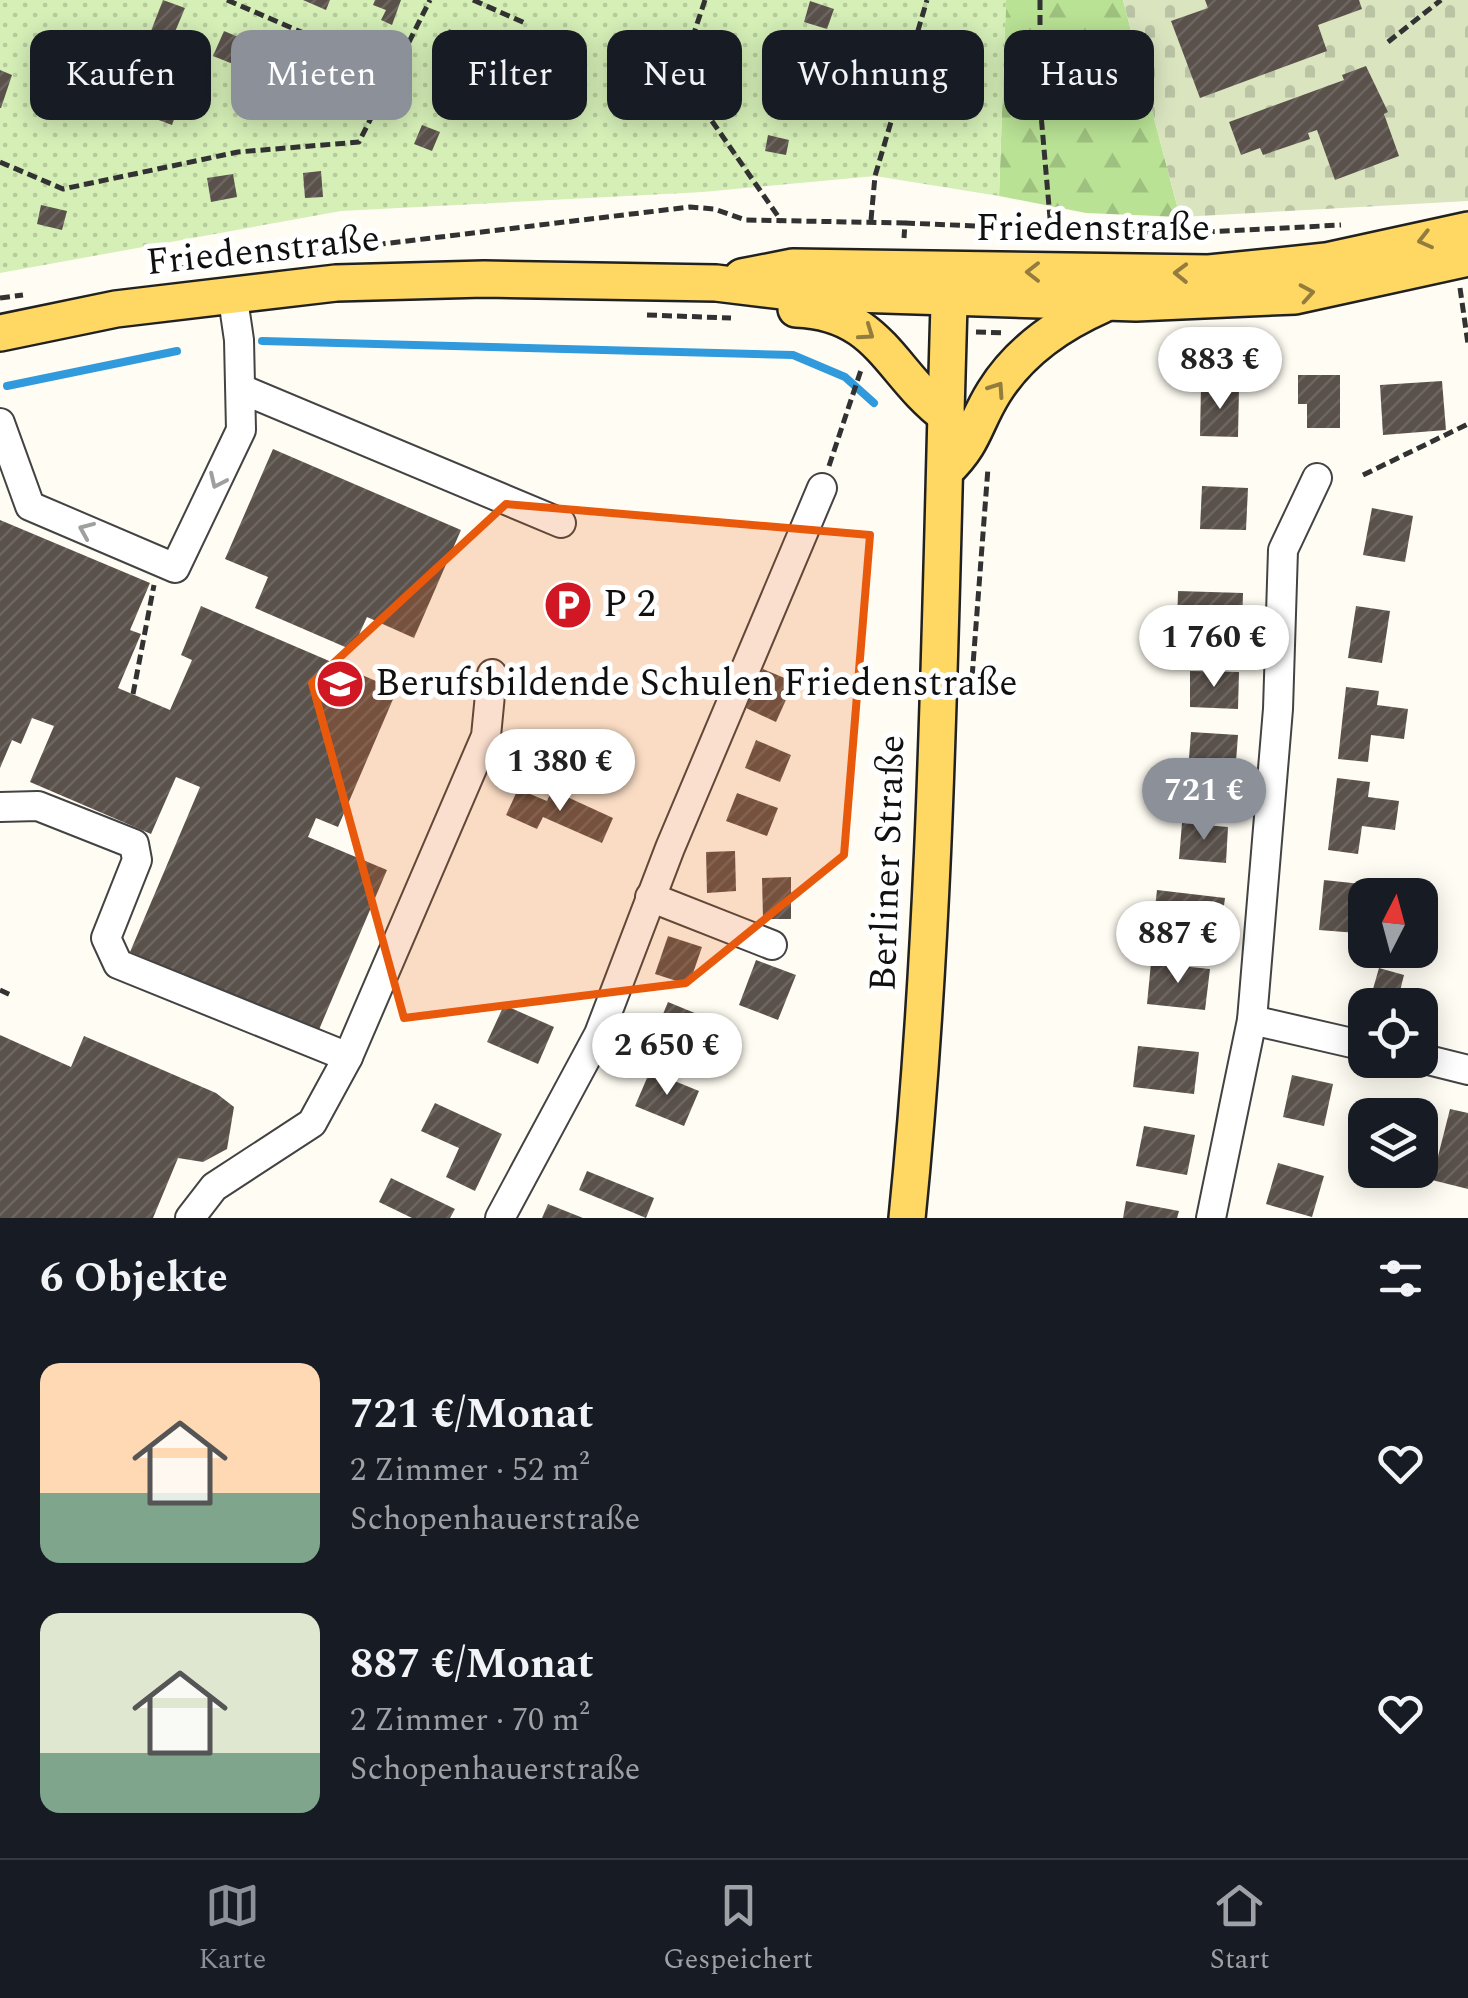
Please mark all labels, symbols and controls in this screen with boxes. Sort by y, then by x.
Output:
chip: Kaufen [30,30,211,120]
chip: Mieten [231,30,412,120]
chip: Filter [432,30,587,120]
chip: Neu [607,30,742,120]
chip: Wohnung [762,30,984,120]
chip: Haus [1004,30,1154,120]
street label: Friedenstraße [976,200,1210,258]
street label: Friedenstraße [143,210,383,292]
one-way arrow [1417,228,1434,249]
one-way arrow [1025,261,1040,283]
one-way arrow [1172,262,1188,284]
one-way arrow [1299,283,1315,304]
one-way arrow [855,321,874,339]
pin: 883 € [1150,327,1290,412]
text: 883 € [1180,335,1260,384]
one-way arrow [985,382,1004,400]
one-way arrow [209,471,229,489]
one-way arrow [78,522,96,542]
place label: P 2 [603,576,656,634]
parking icon: P 2 [542,579,594,631]
pin: 1 760 € [1122,605,1306,690]
text: 1 760 € [1161,613,1267,662]
place label: Berufsbildende Schulen Friedenstraße [375,655,1018,713]
school or university icon: Berufsbildende Schulen Friedenstraße [314,658,366,710]
pin: 1 380 € [468,729,652,814]
street label: Berliner Straße [855,734,921,992]
text: 1 380 € [507,737,613,786]
pin: 721 € [1134,758,1274,843]
text: 721 € [1164,766,1244,815]
north arrow [1348,878,1438,968]
map controls [1348,878,1438,1188]
pin: 887 € [1108,901,1248,986]
text: 887 € [1138,909,1218,958]
button: locate [1348,988,1438,1078]
pin: 2 650 € [575,1013,759,1098]
text: 2 650 € [614,1021,720,1070]
button: layers [1348,1098,1438,1188]
text: 6 Objekte [40,1247,228,1310]
icon: filters [1373,1251,1428,1306]
text: 721 €/Monat [350,1383,594,1446]
icon: home [120,1403,240,1523]
icon: heart [1373,1436,1428,1491]
text: 2 Zimmer · 52 m² [350,1446,590,1495]
text: Schopenhauerstraße [350,1495,640,1544]
text: 887 €/Monat [350,1633,594,1696]
icon: home [120,1653,240,1773]
icon: heart [1373,1686,1428,1741]
text: 2 Zimmer · 70 m² [350,1696,590,1745]
text: Schopenhauerstraße [350,1745,640,1794]
tab: Karte [198,1878,266,1981]
tab: Gespeichert [663,1878,813,1981]
tab: Start [1210,1878,1270,1981]

